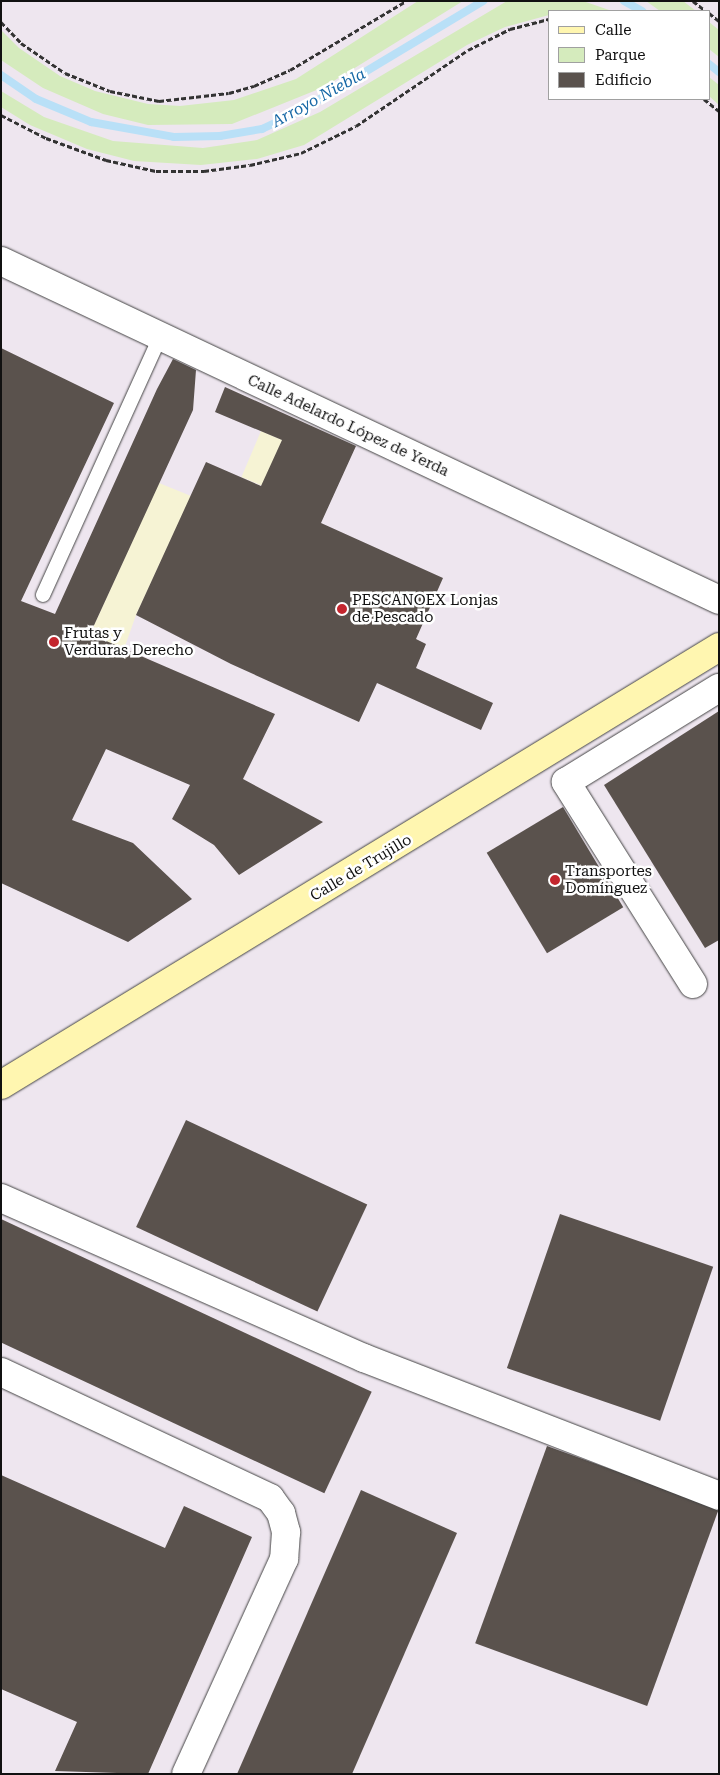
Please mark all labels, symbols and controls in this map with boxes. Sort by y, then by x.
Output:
legend [548,10,710,100]
text: Calle [595,21,631,39]
text: Parque [595,46,646,64]
water label: Arroyo Niebla [269,64,369,132]
text: Edificio [595,71,652,89]
street label: Calle Adelardo López de Yerda [245,371,451,481]
place label: PESCANOEX Lonjas de Pescado [352,591,498,626]
marker: PESCANOEX Lonjas de Pescado [336,603,348,615]
place label: Frutas y Verduras Derecho [64,624,193,659]
marker: Frutas y Verduras Derecho [48,636,60,648]
street label: Calle de Trujillo [307,831,415,905]
place label: Transportes Domínguez [565,862,652,897]
marker: Transportes Domínguez [549,874,561,886]

